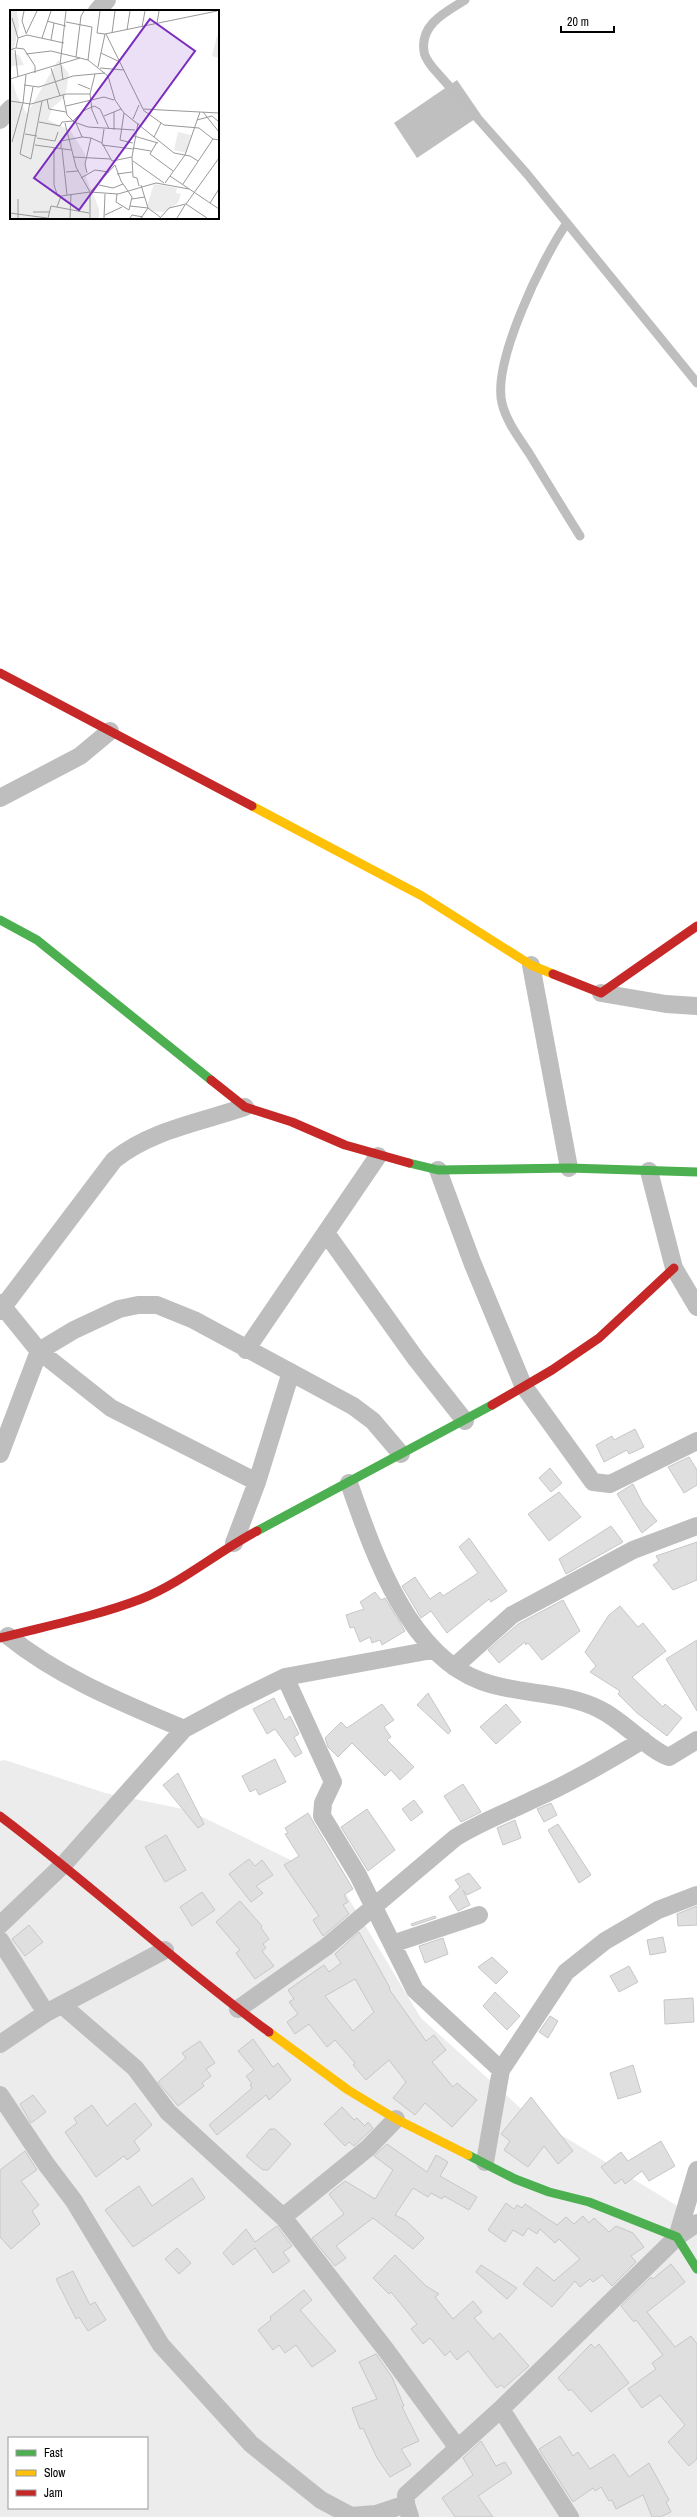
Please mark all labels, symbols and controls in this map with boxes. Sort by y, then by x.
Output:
scale bar [561,8,614,34]
inset map [10,10,219,219]
text: 20 m [567,14,589,30]
legend [8,2437,148,2509]
text: Fast [44,2445,63,2461]
text: Slow [44,2465,66,2481]
text: Jam [44,2485,63,2501]

